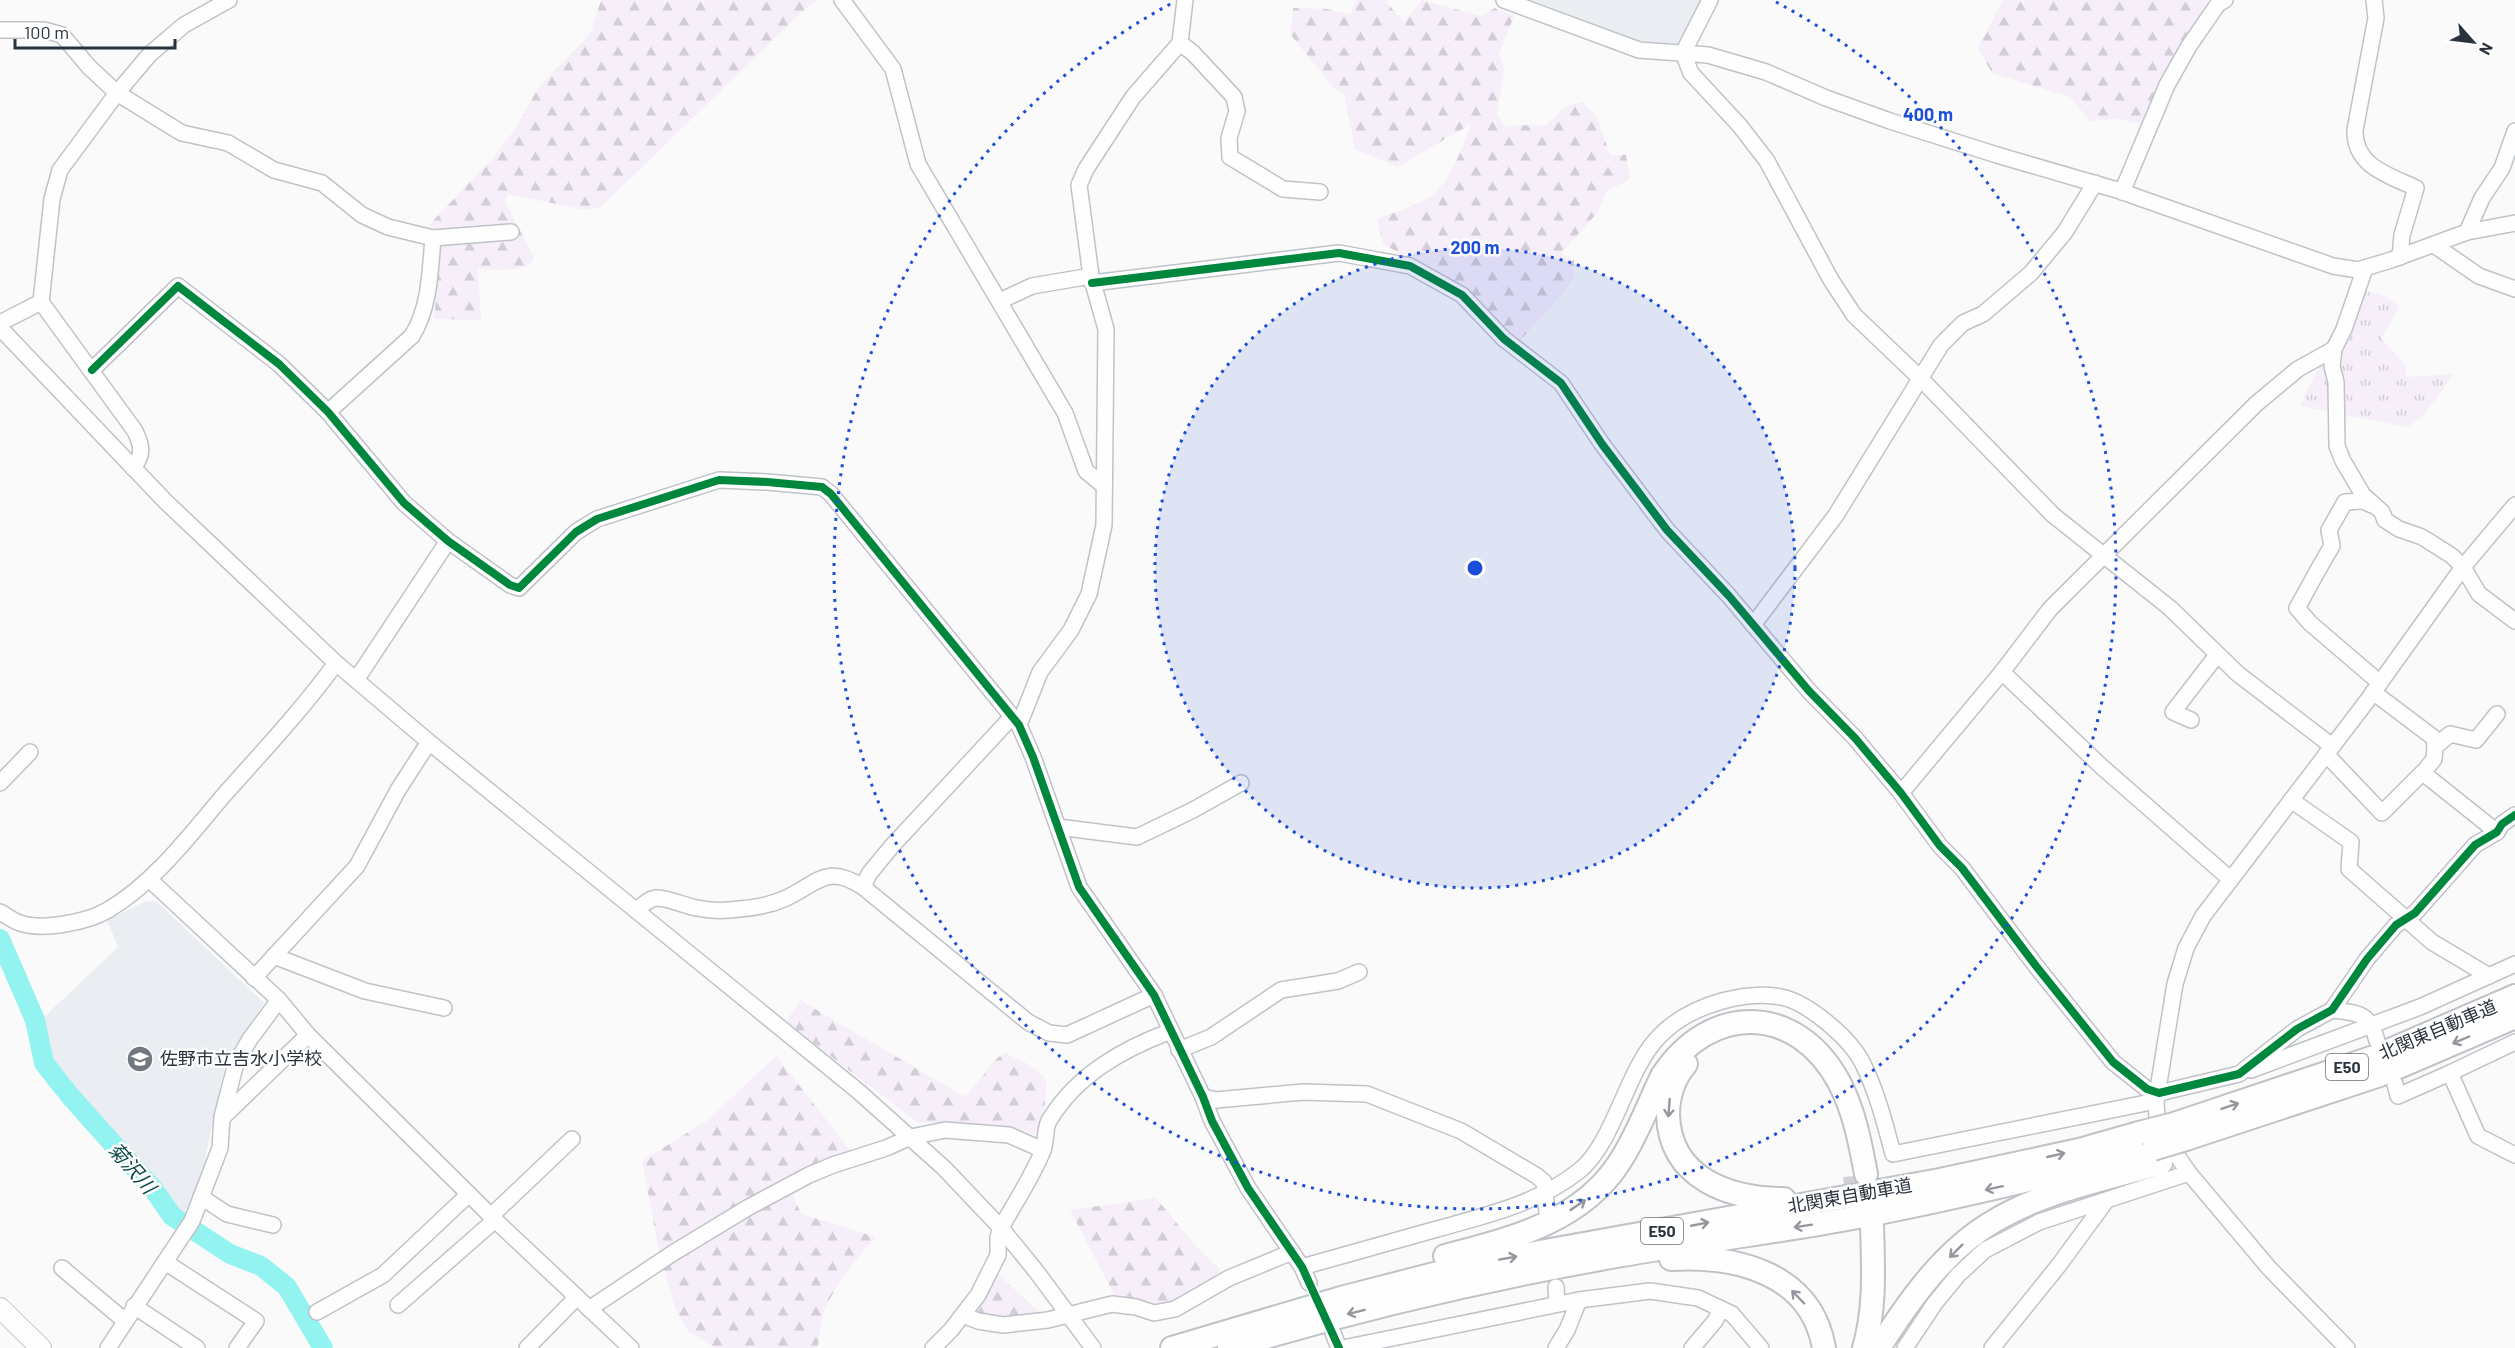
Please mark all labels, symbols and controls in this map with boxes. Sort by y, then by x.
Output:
scale bar [15,12,176,50]
north arrow [2443,12,2503,72]
text: 100 m [24,21,69,43]
text: N [2476,40,2498,58]
text: 400 m [1903,103,1953,125]
text: 200 m [1450,236,1500,258]
centre of rings [1465,558,1485,578]
street label: 北関東自動車道 [2375,994,2500,1064]
one-way arrow [2453,1035,2471,1046]
school or university icon: 佐野市立吉水小学校 [125,1044,155,1074]
place label: 佐野市立吉水小学校 [160,1047,322,1069]
road number: E50 [2326,1054,2368,1080]
one-way arrow [1663,1098,1674,1118]
one-way arrow [2220,1100,2239,1111]
water label: 菊沢川 [104,1137,163,1199]
one-way arrow [2047,1148,2066,1160]
street label: 北関東自動車道 [1786,1173,1914,1217]
one-way arrow [1985,1182,2004,1194]
one-way arrow [1570,1199,1586,1211]
road number: E50 [1641,1218,1683,1244]
one-way arrow [1690,1218,1709,1229]
one-way arrow [1794,1220,1813,1231]
one-way arrow [1948,1244,1963,1258]
one-way arrow [1498,1252,1517,1263]
one-way arrow [1791,1289,1805,1304]
one-way arrow [1347,1306,1366,1318]

